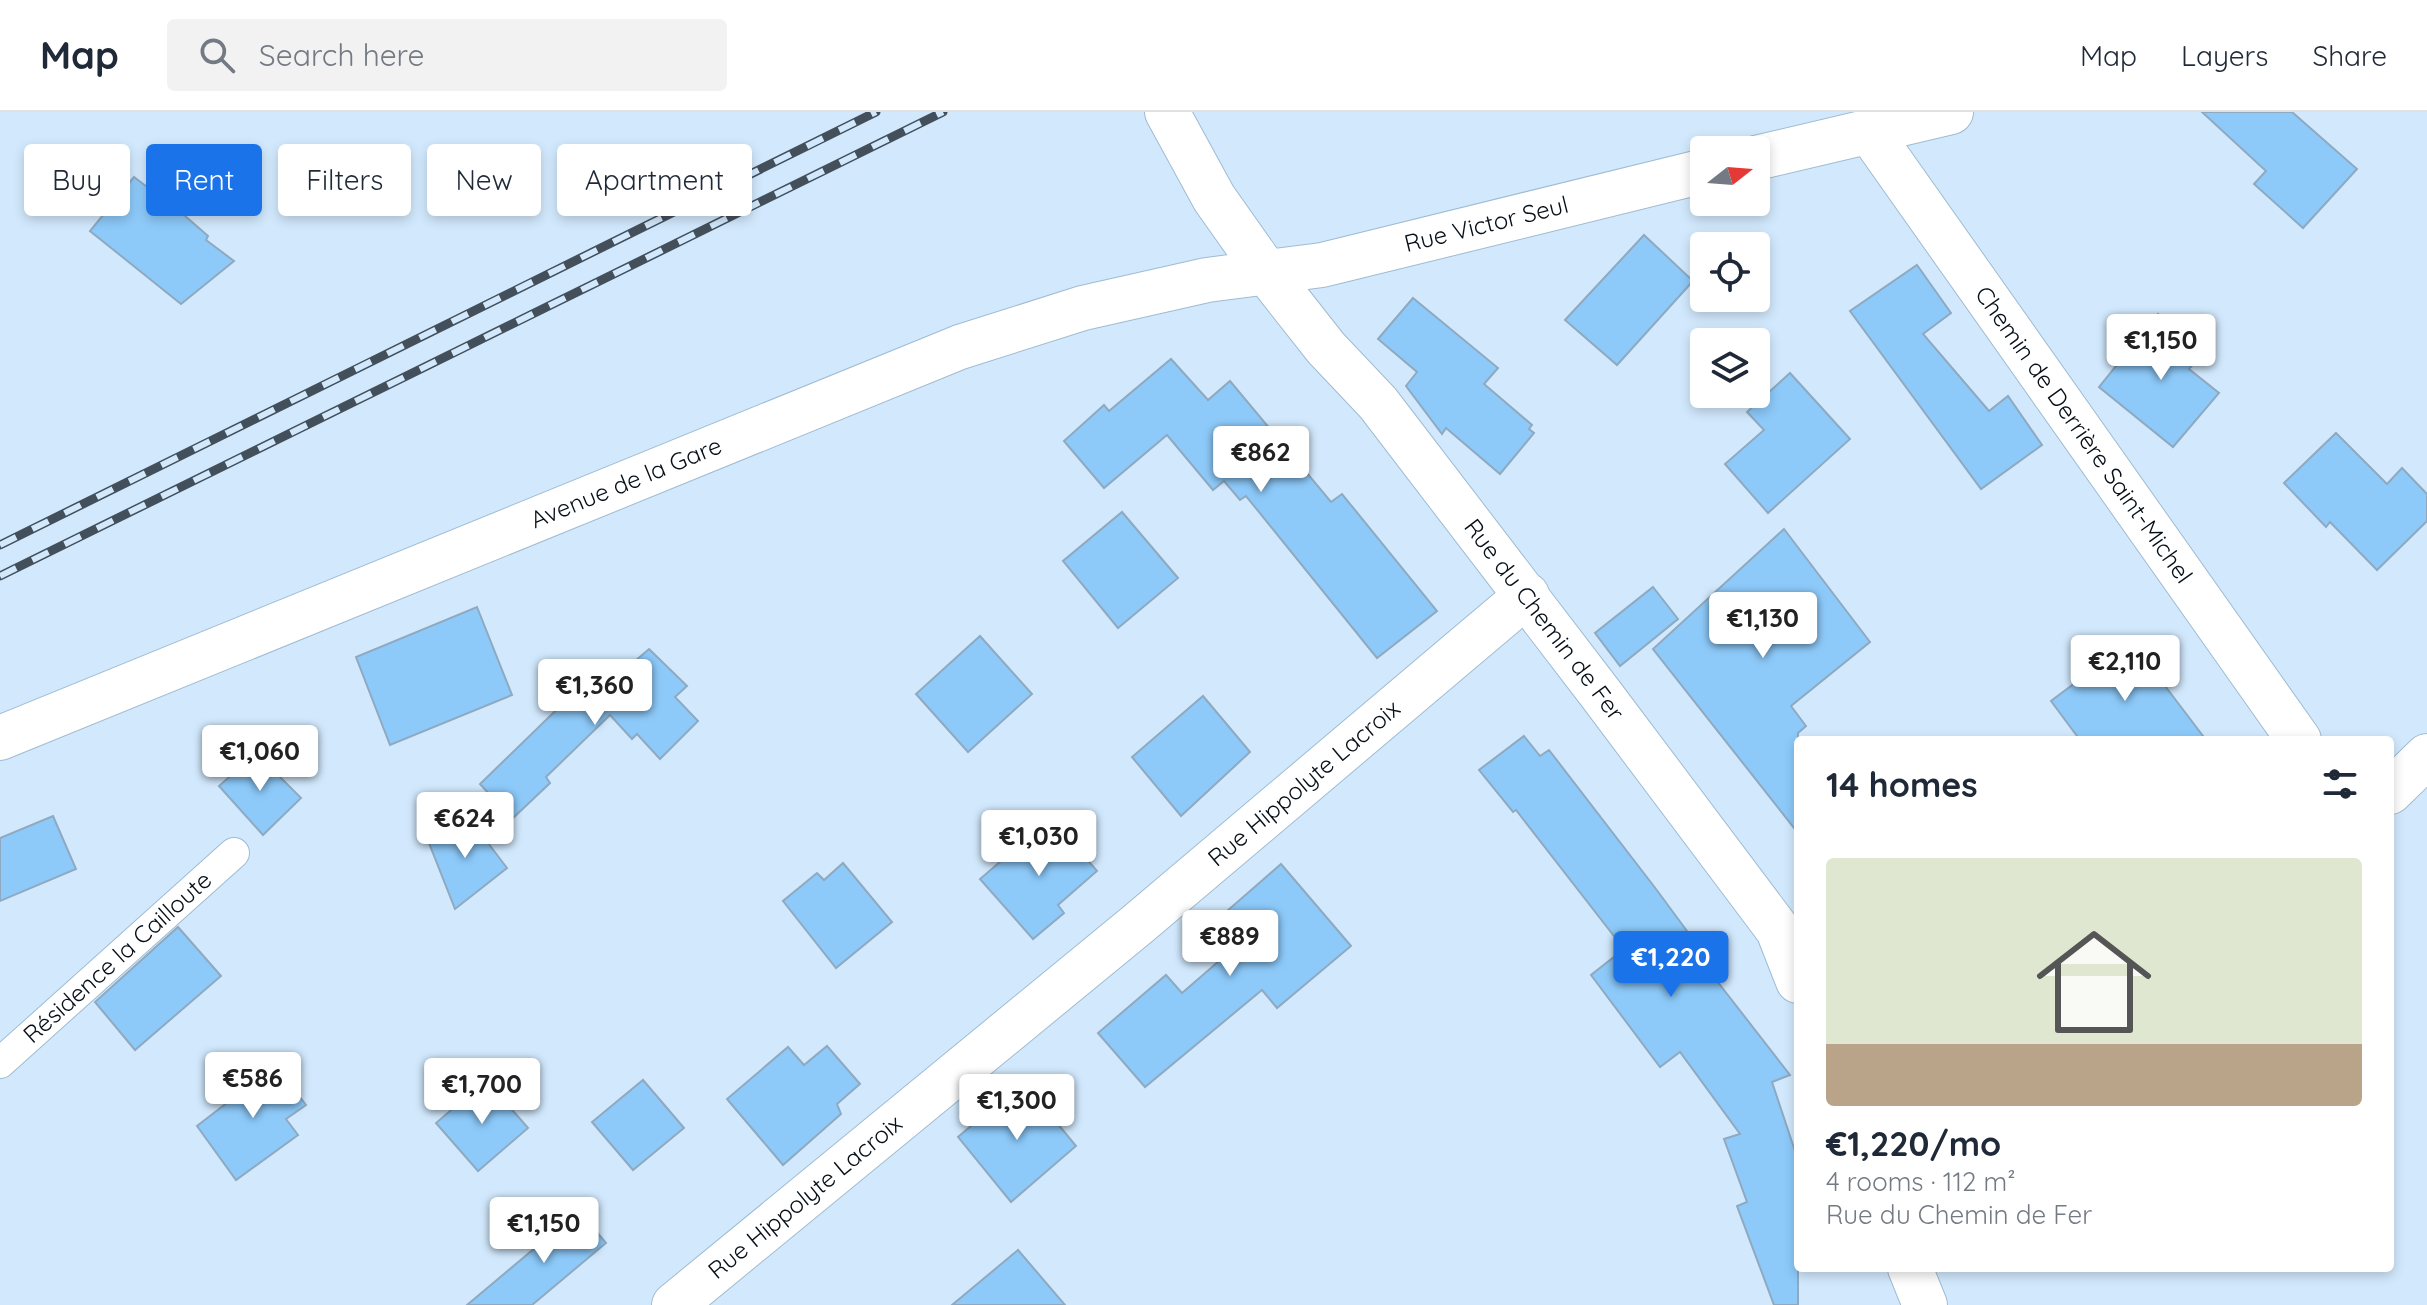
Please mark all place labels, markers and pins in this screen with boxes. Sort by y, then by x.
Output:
pin: €1,150 [2096,314,2226,382]
pin: €862 [1214,426,1308,494]
pin: €1,130 [1698,592,1828,660]
pin: €2,110 [2060,635,2190,703]
pin: €1,360 [530,659,660,727]
pin: €1,060 [195,725,325,793]
pin: €624 [418,792,512,860]
pin: €1,030 [974,810,1104,878]
pin: €889 [1183,910,1277,978]
pin: €1,220 [1606,931,1736,999]
pin: €586 [206,1052,300,1120]
pin: €1,700 [417,1058,547,1126]
pin: €1,300 [952,1074,1082,1142]
pin: €1,150 [479,1197,609,1265]

